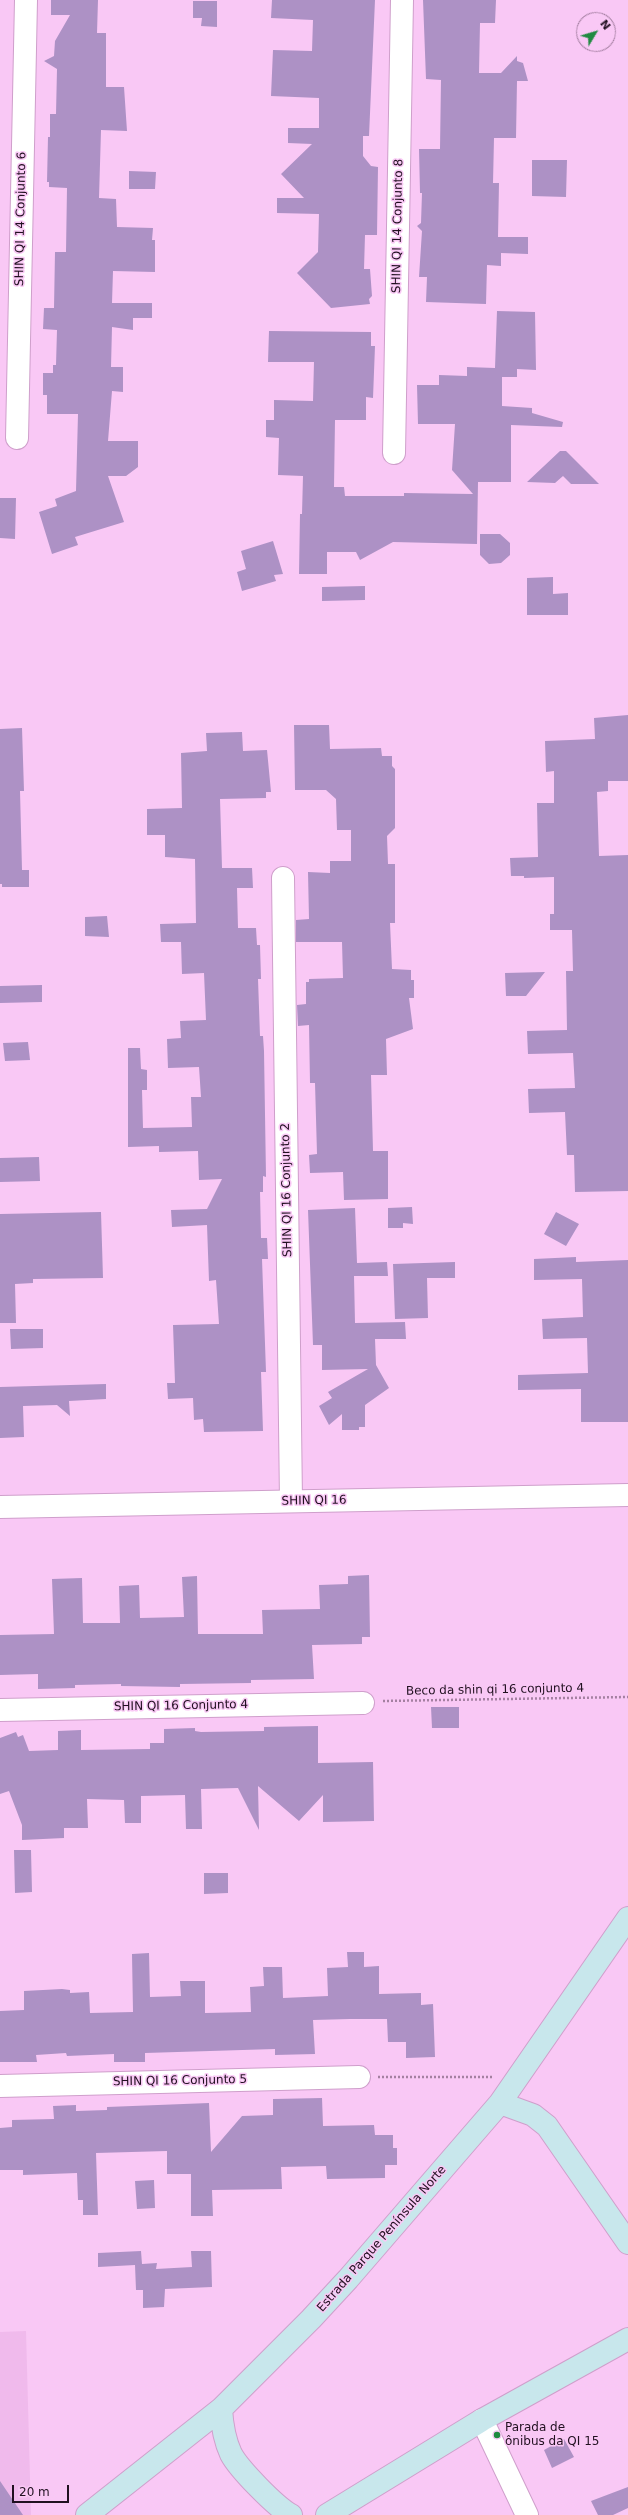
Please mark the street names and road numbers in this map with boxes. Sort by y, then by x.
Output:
street label: SHIN QI 14 Conjunto 6 [13,152,29,286]
street label: SHIN QI 14 Conjunto 8 [390,159,406,293]
street label: SHIN QI 16 Conjunto 2 [279,1123,295,1257]
street label: SHIN QI 16 [281,1493,347,1509]
street label: Beco da shin qi 16 conjunto 4 [406,1681,584,1699]
street label: SHIN QI 16 Conjunto 4 [114,1698,248,1714]
street label: SHIN QI 16 Conjunto 5 [113,2073,247,2089]
street label: Estrada Parque Península Norte [314,2163,450,2315]

